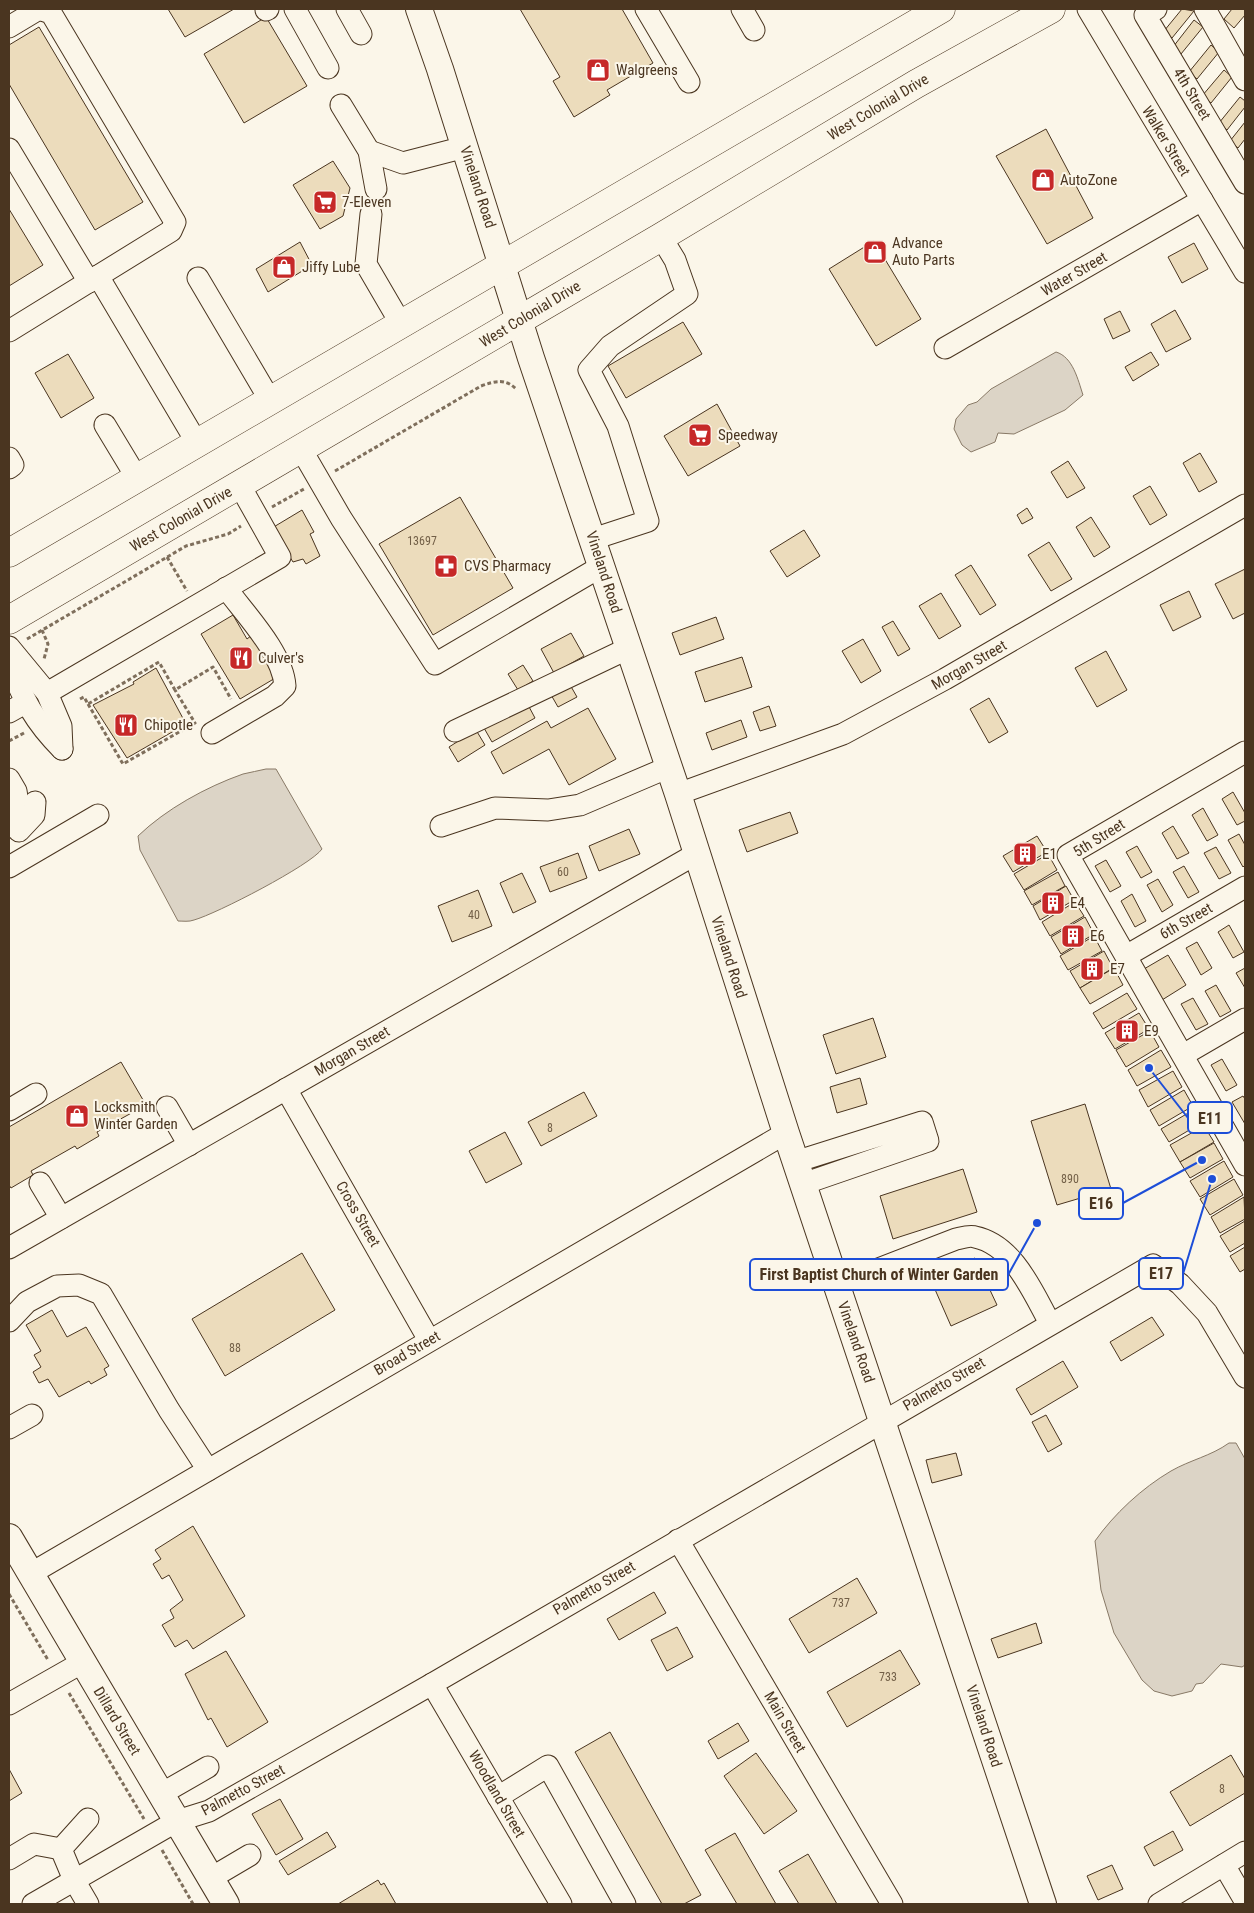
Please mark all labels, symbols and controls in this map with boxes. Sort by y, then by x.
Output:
shop icon: Walgreens [585,57,611,83]
place label: Walgreens [616,61,678,79]
street label: 4th Street [1169,65,1215,123]
street label: West Colonial Drive [824,70,932,144]
street label: Walker Street [1138,103,1194,179]
street label: Vineland Road [456,144,500,230]
shop icon: AutoZone [1030,167,1056,193]
place label: AutoZone [1060,171,1117,189]
supermarket icon: 7-Eleven [312,189,338,215]
place label: 7-Eleven [342,193,392,211]
place label: Advance Auto Parts [892,234,955,269]
shop icon: Advance Auto Parts [862,239,888,265]
street label: Water Street [1038,248,1110,300]
shop icon: Jiffy Lube [271,254,297,280]
place label: Jiffy Lube [302,258,360,276]
street label: West Colonial Drive [476,277,584,351]
supermarket icon: Speedway [687,422,713,448]
place label: Speedway [718,426,778,444]
street label: West Colonial Drive [127,483,235,555]
street label: Vineland Road [582,529,626,615]
house number: 13697 [407,534,437,548]
pharmacy icon: CVS Pharmacy [433,553,459,579]
place label: CVS Pharmacy [464,557,551,575]
street label: Morgan Street [928,636,1010,694]
restaurant icon: Culver's [228,645,254,671]
place label: Culver's [258,649,304,667]
restaurant icon: Chipotle [113,712,139,738]
place label: Chipotle [144,716,193,734]
street label: 5th Street [1070,815,1128,861]
building icon: E1 [1012,841,1038,867]
place label: E1 [1042,845,1057,863]
house number: 60 [557,865,569,879]
building icon: E4 [1040,890,1066,916]
place label: E4 [1070,894,1085,912]
street label: 6th Street [1157,899,1215,943]
house number: 40 [468,908,480,922]
street label: Vineland Road [707,914,751,1000]
building icon: E6 [1060,923,1086,949]
place label: E6 [1090,927,1105,945]
building icon: E7 [1079,956,1105,982]
place label: E7 [1110,960,1125,978]
building icon: E9 [1114,1018,1140,1044]
street label: Morgan Street [311,1022,393,1080]
place label: E9 [1144,1022,1159,1040]
place label: Locksmith Winter Garden [94,1098,178,1133]
callout: E11 [1188,1102,1232,1133]
shop icon: Locksmith Winter Garden [64,1103,90,1129]
text: E11 [1198,1109,1222,1128]
house number: 8 [547,1121,553,1135]
house number: 890 [1061,1172,1079,1186]
street label: Cross Street [332,1178,384,1250]
callout: E16 [1079,1188,1123,1219]
text: E16 [1089,1194,1113,1213]
callout: E17 [1139,1258,1183,1289]
callout: First Baptist Church of Winter Garden [750,1259,1008,1290]
text: E17 [1149,1264,1173,1283]
text: First Baptist Church of Winter Garden [760,1265,999,1284]
street label: Vineland Road [834,1299,878,1385]
street label: Broad Street [371,1327,443,1379]
house number: 88 [229,1341,241,1355]
street label: Palmetto Street [900,1353,988,1415]
street label: Palmetto Street [550,1557,638,1619]
house number: 737 [832,1596,850,1610]
house number: 733 [879,1670,897,1684]
street label: Vineland Road [962,1683,1006,1769]
street label: Dillard Street [90,1684,144,1758]
street label: Main Street [760,1688,810,1756]
street label: Woodland Street [465,1747,529,1841]
street label: Palmetto Street [198,1760,288,1820]
house number: 8 [1219,1782,1225,1796]

